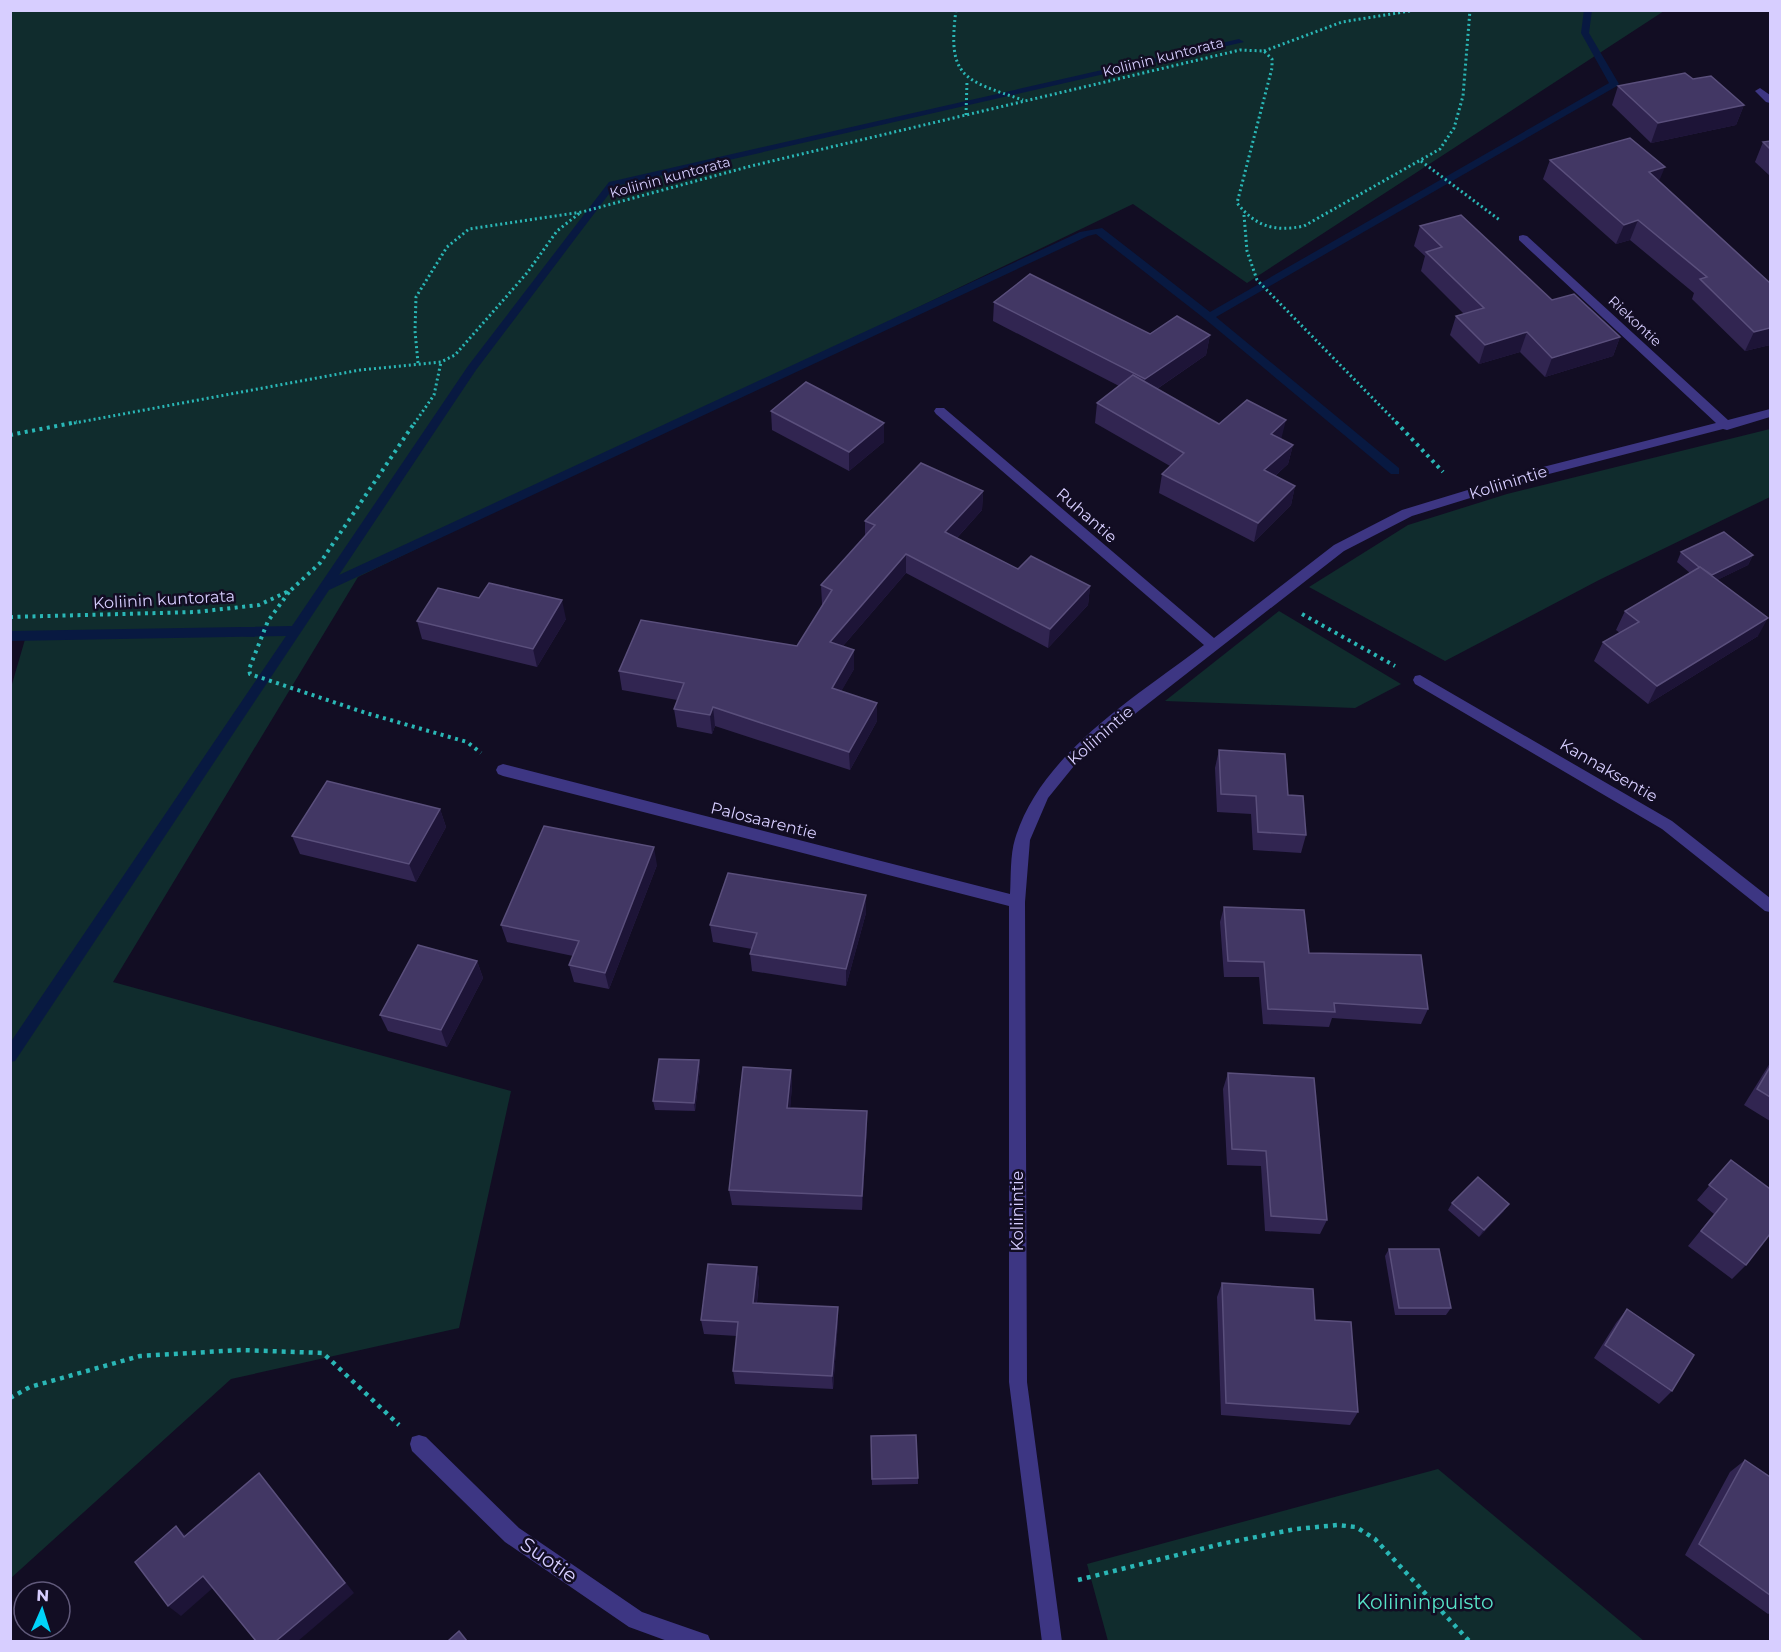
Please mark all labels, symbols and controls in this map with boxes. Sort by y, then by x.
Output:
street label: Koliinin kuntorata [1101,33,1225,81]
street label: Koliinin kuntorata [608,152,732,202]
street label: Riekontie [1605,292,1665,350]
street label: Koliinintie [1467,462,1549,503]
street label: Ruhantie [1053,484,1121,547]
street label: Koliinin kuntorata [93,586,235,613]
street label: Koliinintie [1064,702,1137,769]
street label: Kannaksentie [1556,735,1661,806]
street label: Palosaarentie [709,798,819,843]
street label: Koliinintie [1008,1171,1027,1251]
street label: Suotie [516,1532,582,1588]
north arrow [12,1580,72,1640]
text: N [36,1586,50,1605]
park label: Koliininpuisto [1356,1590,1494,1614]

